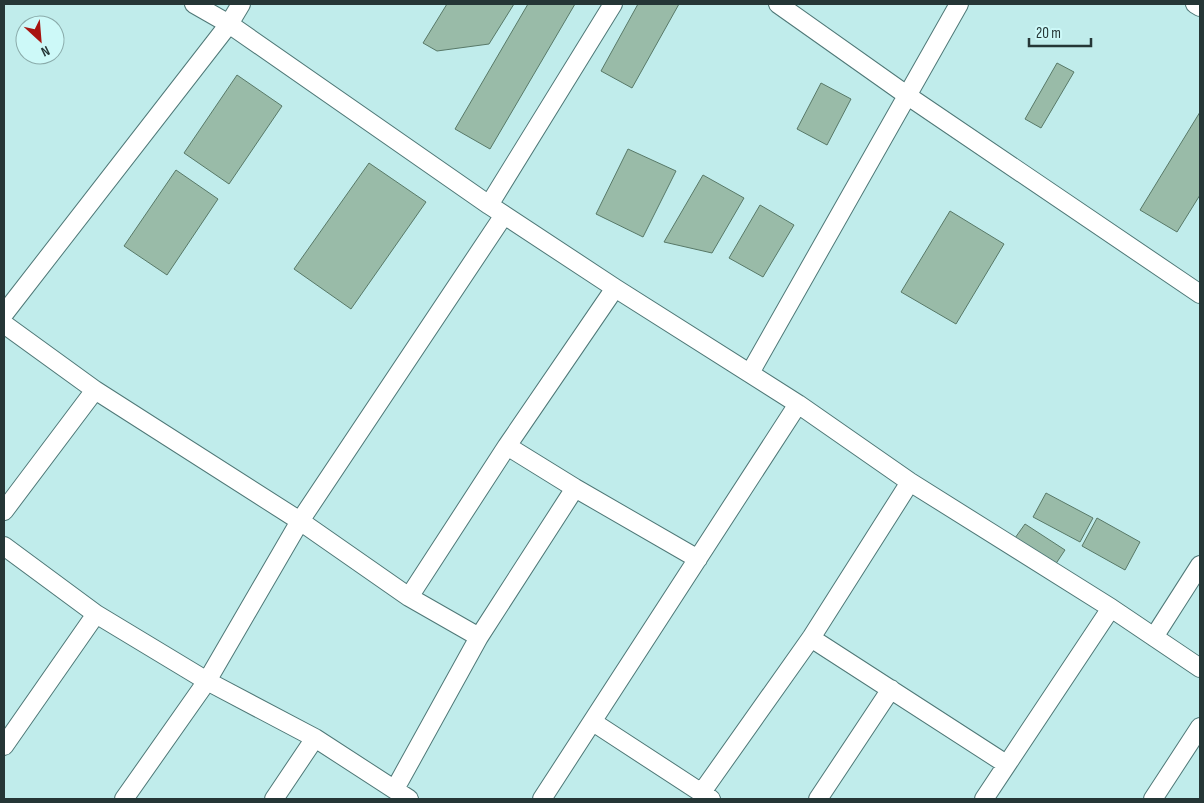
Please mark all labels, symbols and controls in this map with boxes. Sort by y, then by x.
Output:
north arrow [15,15,65,65]
scale bar [1029,15,1092,47]
text: 20 m [1036,24,1061,43]
text: N [38,42,53,61]

